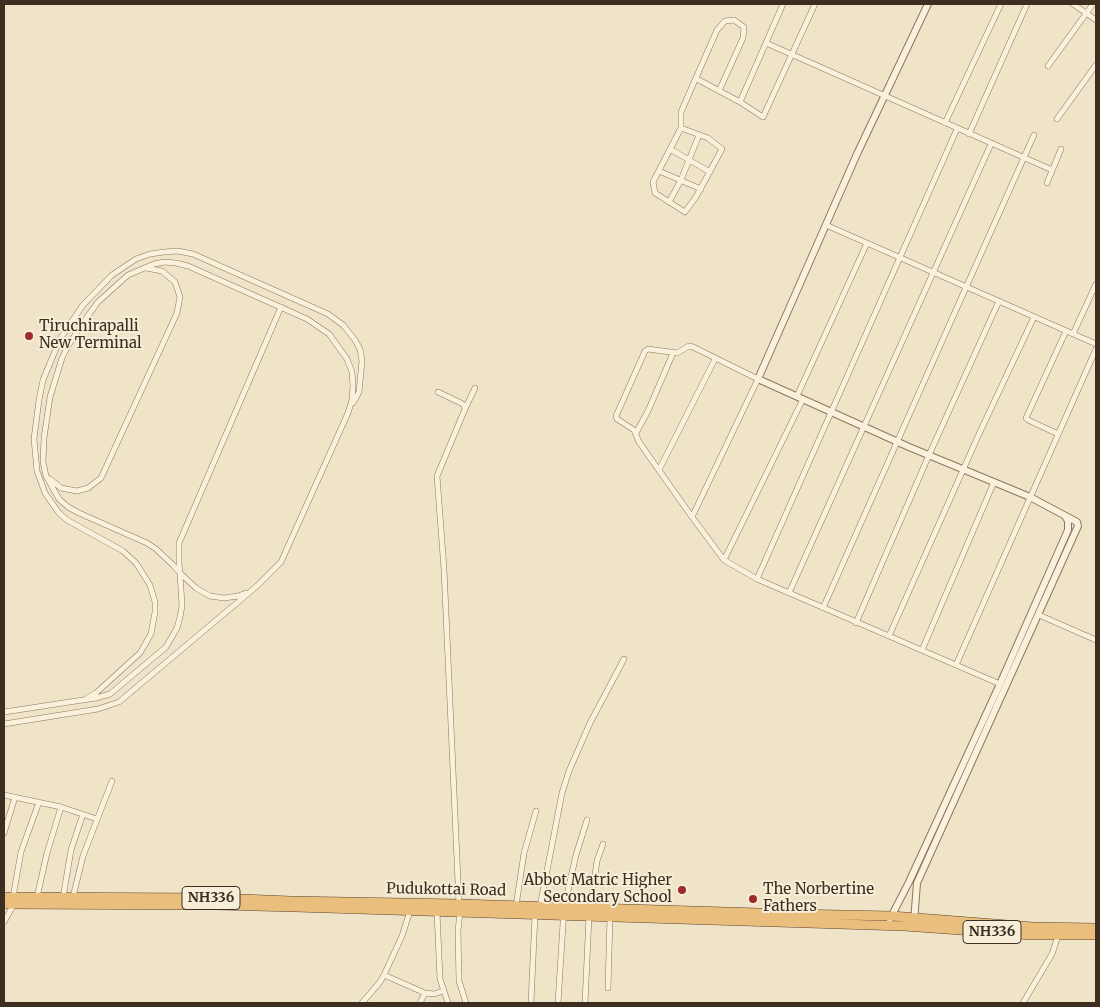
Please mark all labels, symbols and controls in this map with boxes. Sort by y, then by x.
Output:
place label: Tiruchirapalli New Terminal [39,318,142,353]
marker: Tiruchirapalli New Terminal [23,330,35,342]
place label: Abbot Matric Higher Secondary School [524,872,672,907]
street label: Pudukottai Road [386,880,506,900]
place label: The Norbertine Fathers [763,881,874,916]
marker: Abbot Matric Higher Secondary School [676,884,688,896]
road number: NH336 [182,886,240,910]
marker: The Norbertine Fathers [747,893,759,905]
road number: NH336 [963,920,1021,944]

